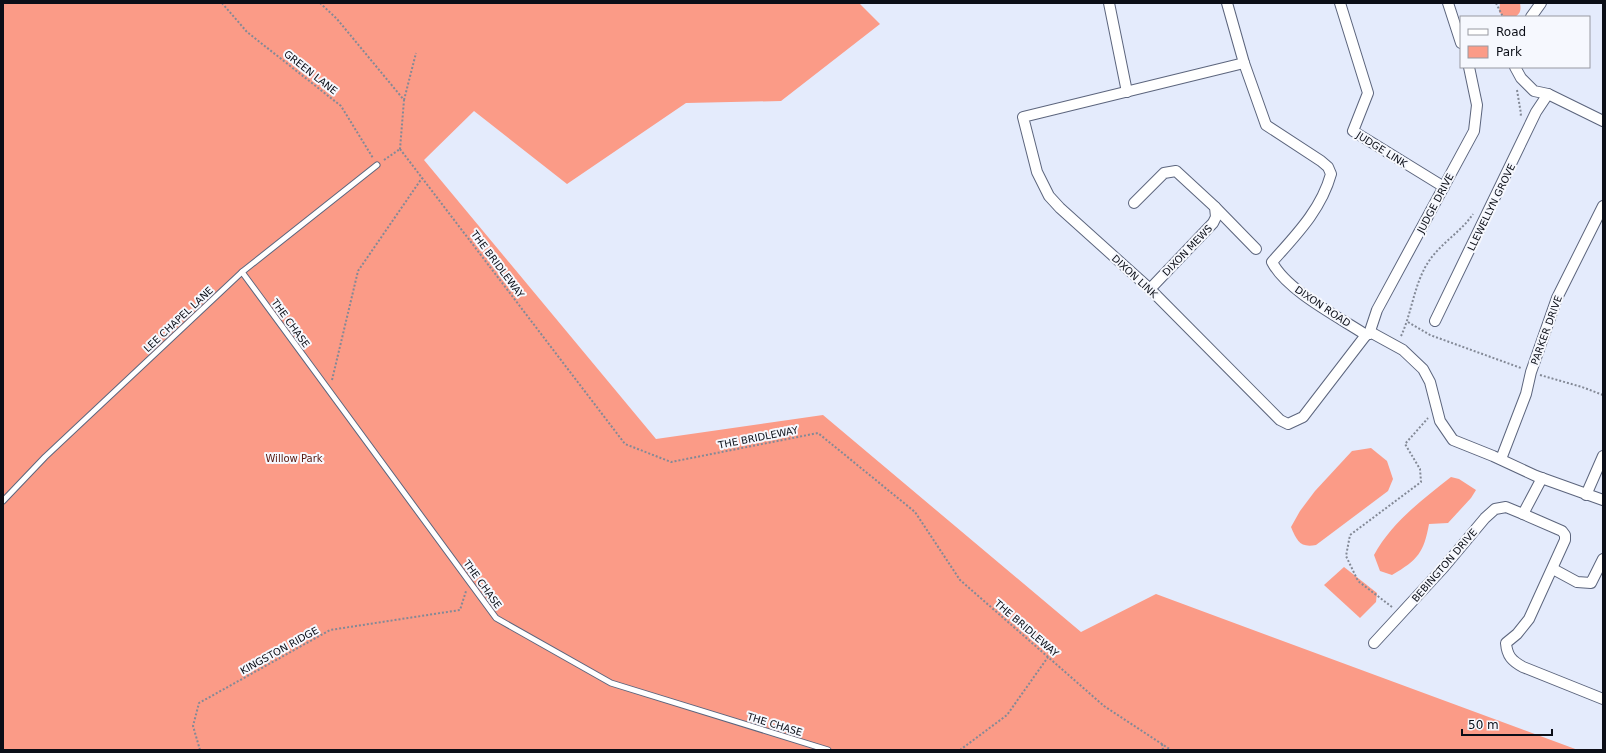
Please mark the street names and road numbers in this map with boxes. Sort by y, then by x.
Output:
street label: GREEN LANE [282,48,339,97]
street label: JUDGE LINK [1353,129,1410,170]
street label: LLEWELLYN GROVE [1466,162,1517,253]
street label: JUDGE DRIVE [1415,172,1456,236]
street label: DIXON MEWS [1160,223,1214,278]
street label: THE BRIDLEWAY [468,228,527,301]
street label: DIXON LINK [1110,253,1160,300]
street label: DIXON ROAD [1293,284,1353,329]
street label: LEE CHAPEL LANE [142,285,215,354]
street label: PARKER DRIVE [1529,294,1564,366]
street label: THE CHASE [269,296,312,350]
street label: THE BRIDLEWAY [716,424,800,451]
street label: BEBINGTON DRIVE [1410,527,1479,604]
street label: THE CHASE [461,557,504,611]
street label: THE BRIDLEWAY [992,597,1062,660]
street label: KINGSTON RIDGE [238,624,320,676]
street label: THE CHASE [745,711,804,738]

